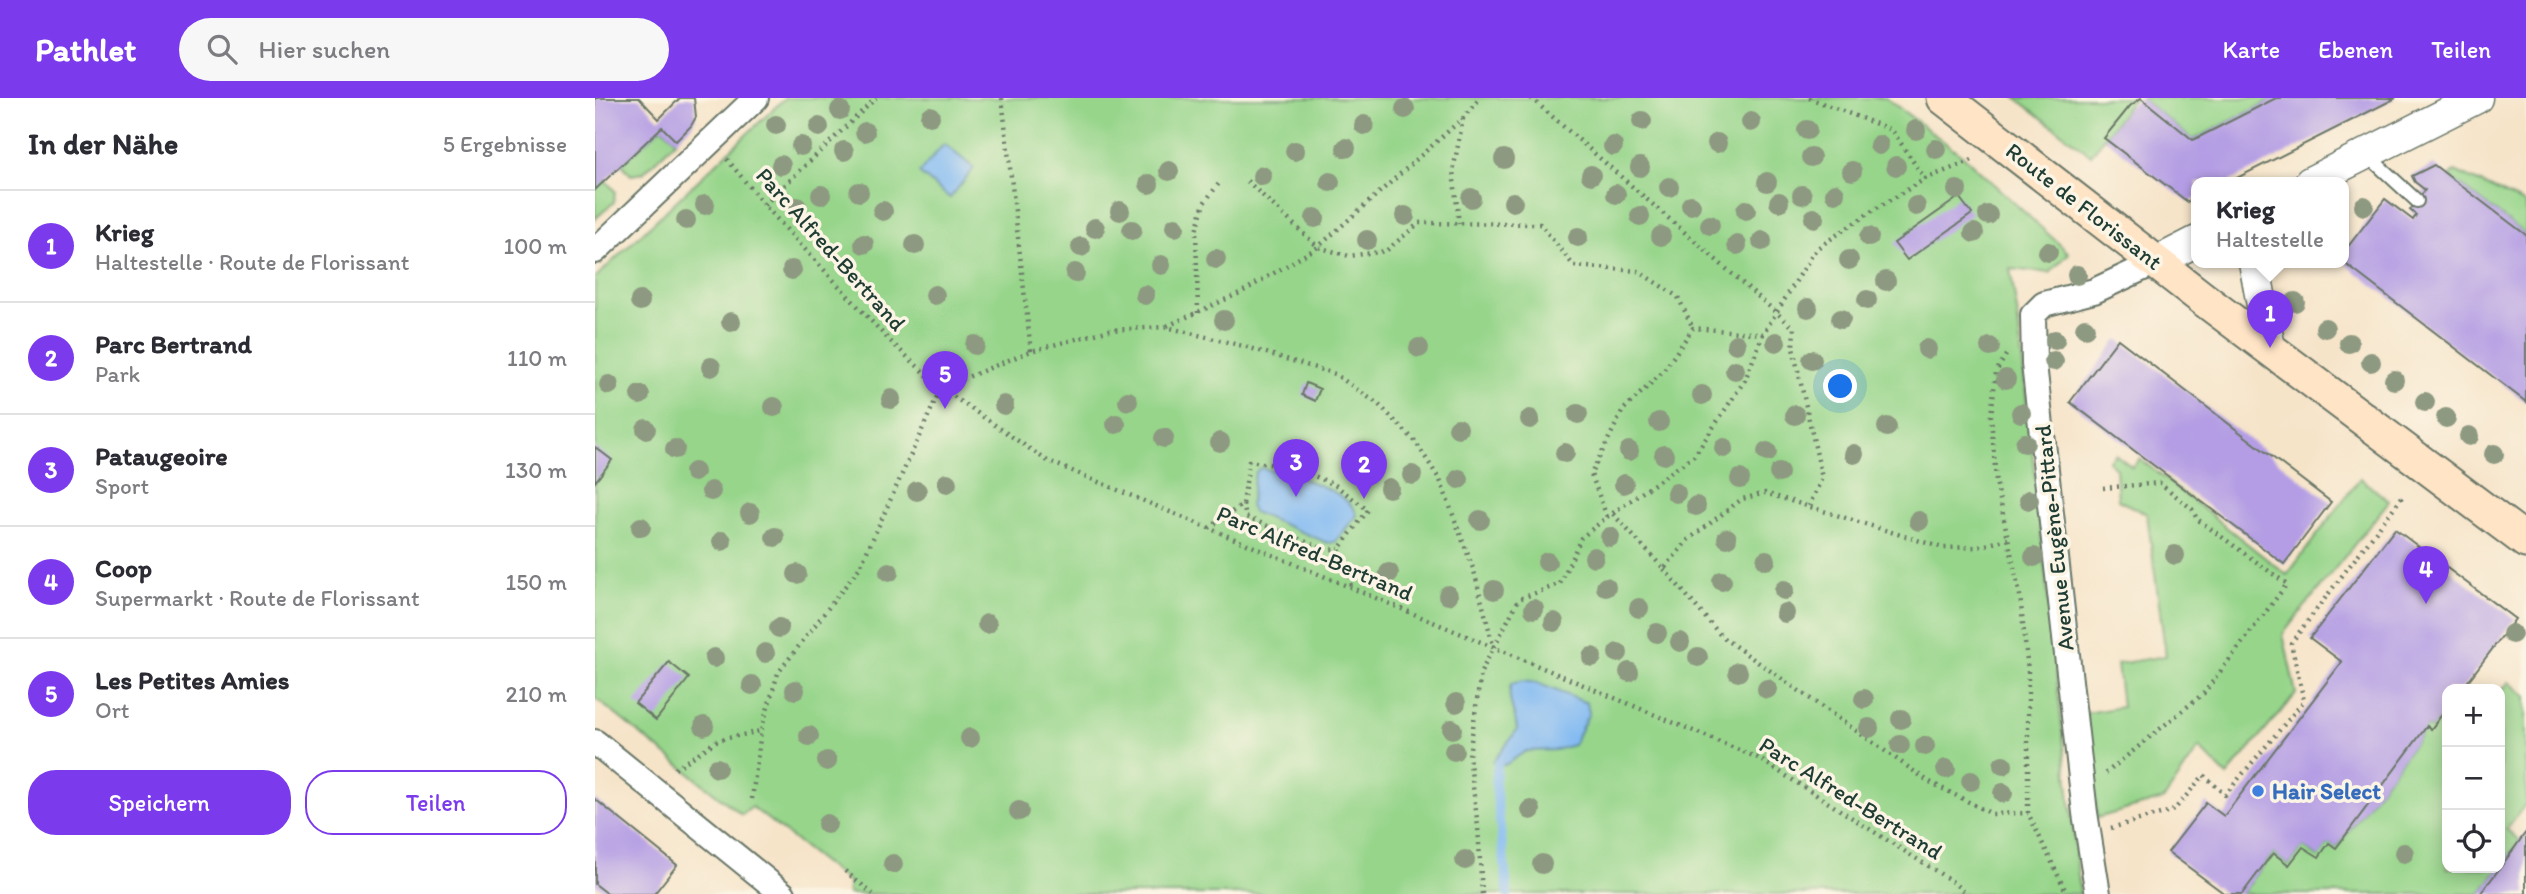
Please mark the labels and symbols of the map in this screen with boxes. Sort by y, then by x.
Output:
street label: Route de Florissant [2000,136,2168,276]
street label: Parc Alfred-Bertrand [750,161,912,337]
pin: 1 [2247,290,2293,348]
pin: 5 [922,351,968,409]
your location [1823,369,1857,403]
street label: Avenue Eugène-Pittard [2028,424,2080,652]
pin: 3 [1273,439,1319,497]
pin: 2 [1341,441,1387,499]
street label: Parc Alfred-Bertrand [1213,499,1417,607]
pin: 4 [2403,546,2449,604]
street label: Parc Alfred-Bertrand [1754,730,1948,866]
place label: Hair Select [2272,777,2381,805]
marker: Hair Select [2250,783,2266,799]

